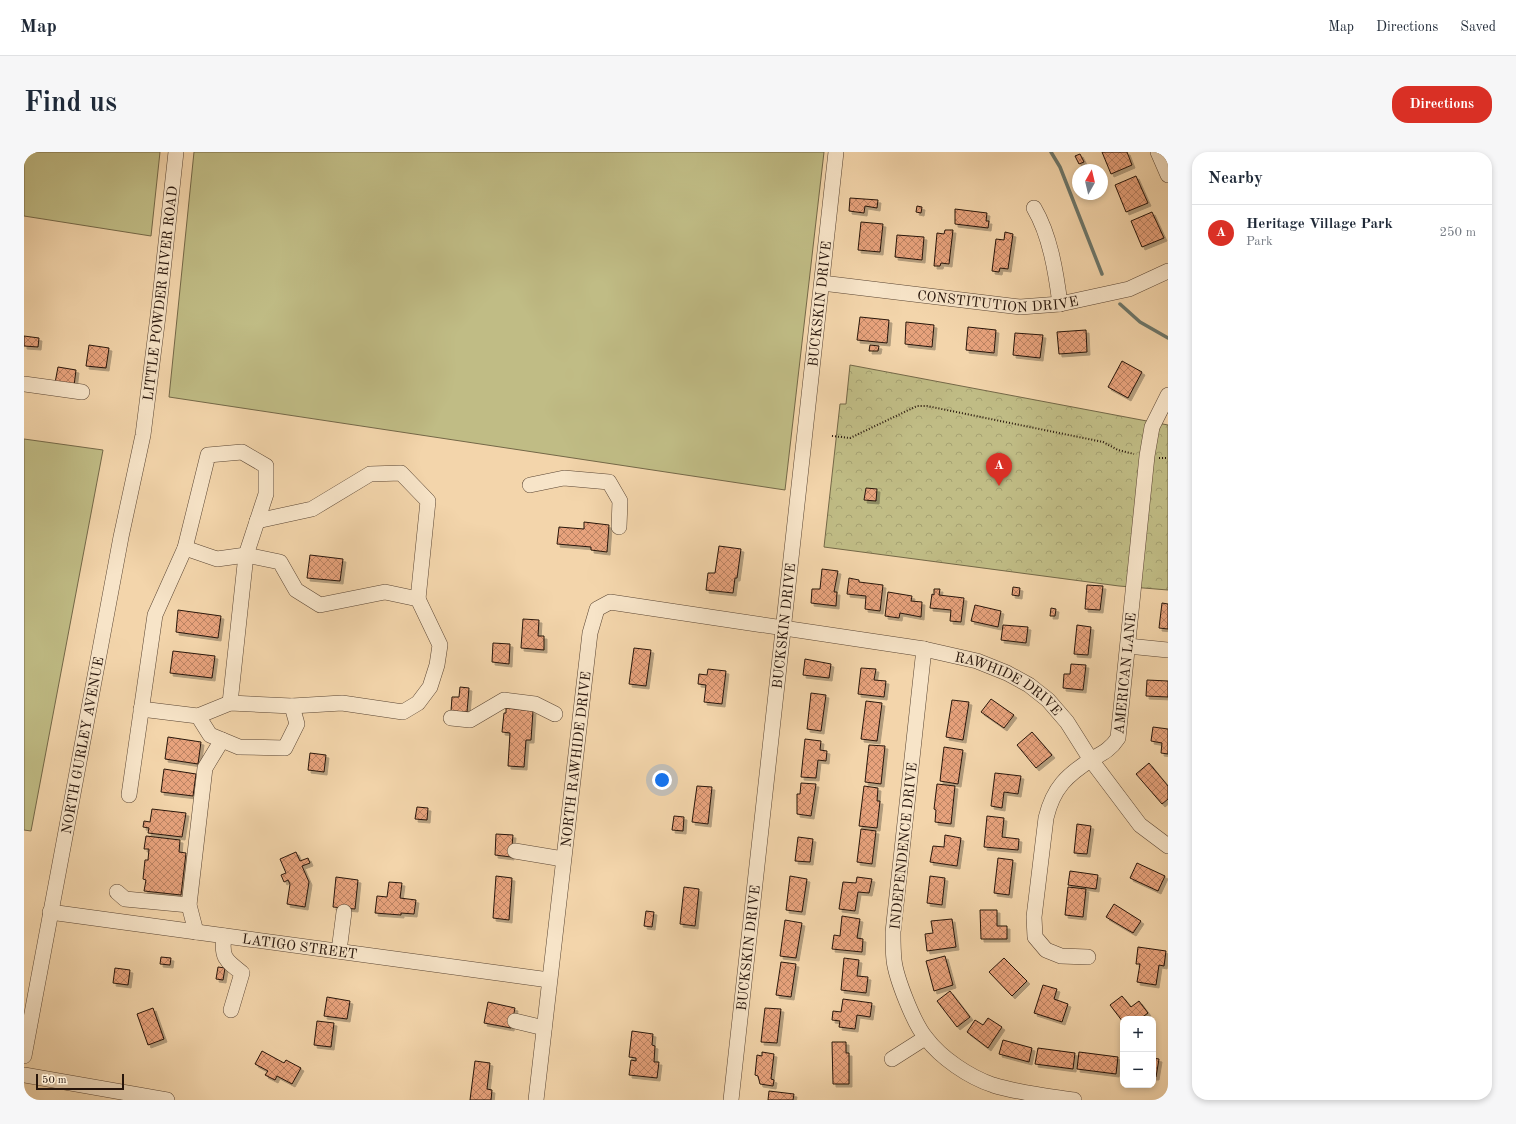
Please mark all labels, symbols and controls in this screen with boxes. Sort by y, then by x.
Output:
text: Map [20,18,57,37]
text: Map [1328,20,1354,34]
text: Directions [1376,20,1438,34]
text: Saved [1460,20,1496,34]
button: Directions [1392,86,1492,123]
text: Find us [24,90,117,118]
north arrow [1072,164,1108,200]
text: Nearby [1208,170,1263,187]
street label: LITTLE POWDER RIVER ROAD [141,185,180,402]
text: Heritage Village Park [1246,217,1393,232]
text: A [1216,226,1226,239]
text: 250 m [1439,226,1476,239]
text: Park [1246,235,1273,248]
street label: BUCKSKIN DRIVE [806,240,834,368]
street label: CONSTITUTION DRIVE [916,289,1080,315]
pin: A [986,453,1012,486]
street label: BUCKSKIN DRIVE [771,562,798,690]
street label: AMERICAN LANE [1112,612,1139,735]
street label: RAWHIDE DRIVE [953,650,1064,718]
street label: NORTH GURLEY AVENUE [60,656,106,835]
street label: NORTH RAWHIDE DRIVE [559,671,594,848]
street label: INDEPENDENCE DRIVE [888,762,920,930]
your location [652,770,672,790]
street label: BUCKSKIN DRIVE [735,884,763,1012]
street label: LATIGO STREET [241,932,358,962]
map controls [1120,1016,1156,1088]
button: + [1120,1016,1156,1052]
button: − [1120,1052,1156,1088]
scale bar [36,1072,124,1091]
text: 50 m [42,1075,67,1086]

